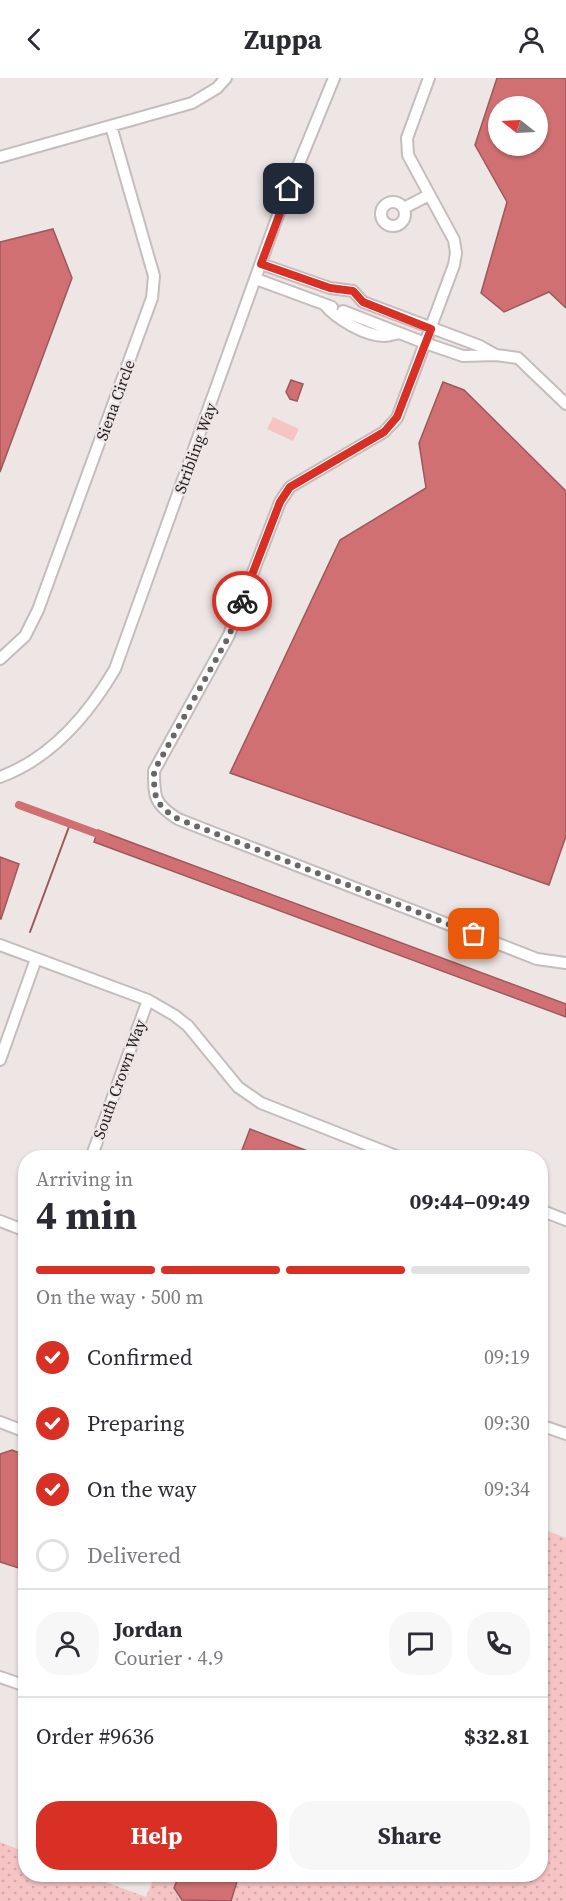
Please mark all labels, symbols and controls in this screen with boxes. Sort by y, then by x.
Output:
text: Zuppa [244,21,322,58]
icon: back [18,23,51,56]
icon: person [515,23,548,56]
north arrow [488,96,548,156]
map controls [488,96,548,156]
pin [263,163,314,214]
icon: home [272,172,305,205]
street label: Siena Circle [90,356,140,444]
street label: Stribling Way [168,399,222,496]
courier [212,571,272,631]
icon: bike [226,585,259,618]
pin [448,908,499,959]
icon: bag [457,917,490,950]
street label: South Crown Way [87,1015,151,1142]
text: Arriving in [36,1165,133,1193]
text: 09:44–09:49 [410,1186,530,1216]
text: 4 min [36,1189,137,1242]
text: On the way · 500 m [36,1283,203,1311]
icon: check [36,1341,69,1374]
text: Confirmed [87,1342,192,1372]
text: 09:19 [484,1343,530,1371]
icon: check [36,1407,69,1440]
text: Preparing [87,1408,184,1438]
text: 09:30 [484,1409,530,1437]
icon: check [36,1473,69,1506]
text: On the way [87,1474,196,1504]
text: 09:34 [484,1475,530,1503]
text: Delivered [87,1540,181,1570]
button: person [36,1612,99,1675]
button: chat [389,1612,452,1675]
button: phone [467,1612,530,1675]
text: Jordan [114,1614,182,1644]
text: Courier · 4.9 [114,1644,223,1672]
text: Order #9636 [36,1721,154,1751]
text: $32.81 [464,1721,530,1751]
button: Help [36,1801,277,1870]
button: Share [289,1801,530,1870]

